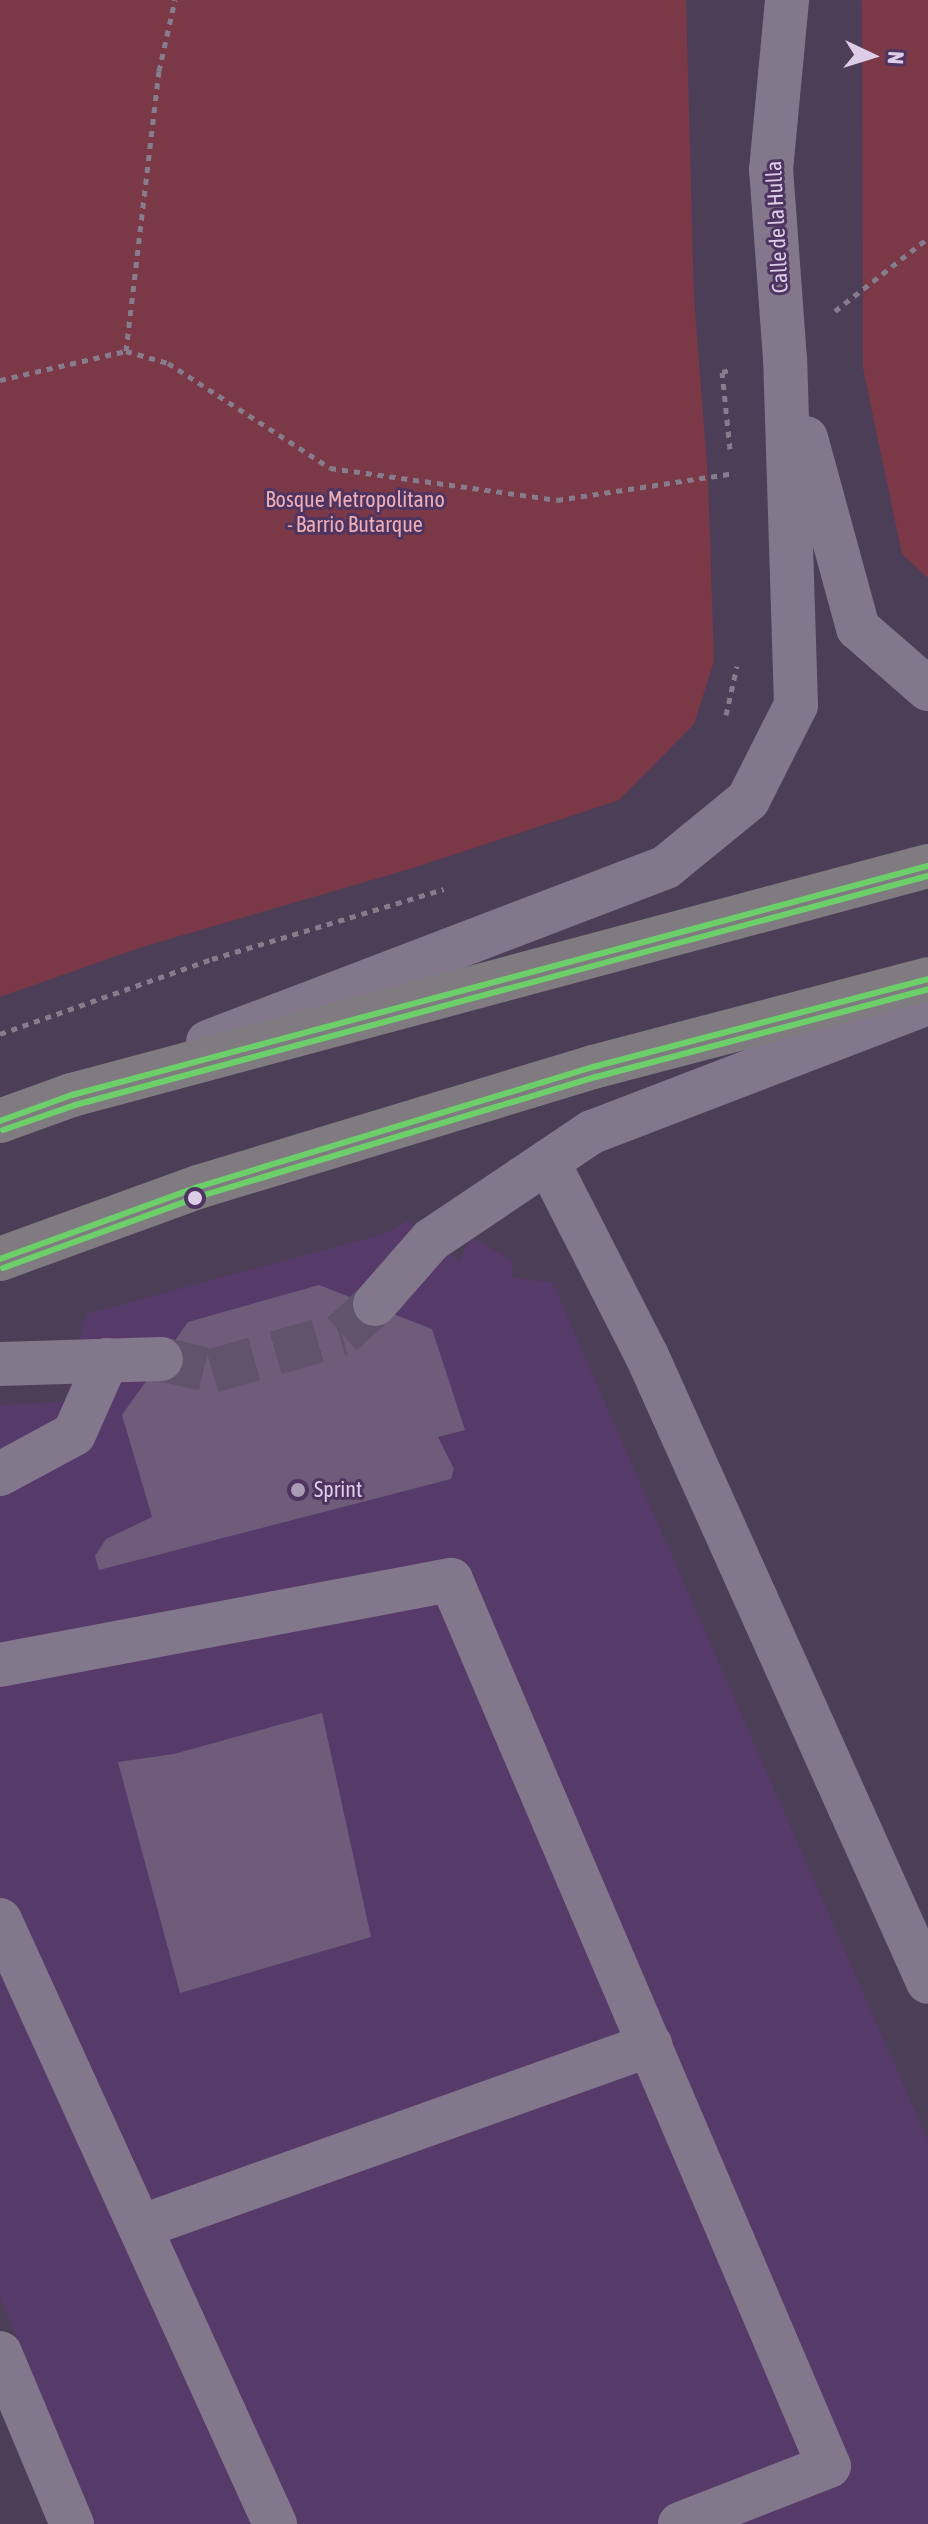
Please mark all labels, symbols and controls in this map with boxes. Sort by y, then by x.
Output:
north arrow [832,16,912,96]
text: N [883,50,909,65]
street label: Calle de la Hulla [760,160,794,294]
park label: Bosque Metropolitano - Barrio Butarque [265,486,445,538]
unlabelled marker [187,1190,203,1206]
place label: Sprint [314,1477,362,1503]
marker: Sprint [289,1481,307,1499]

